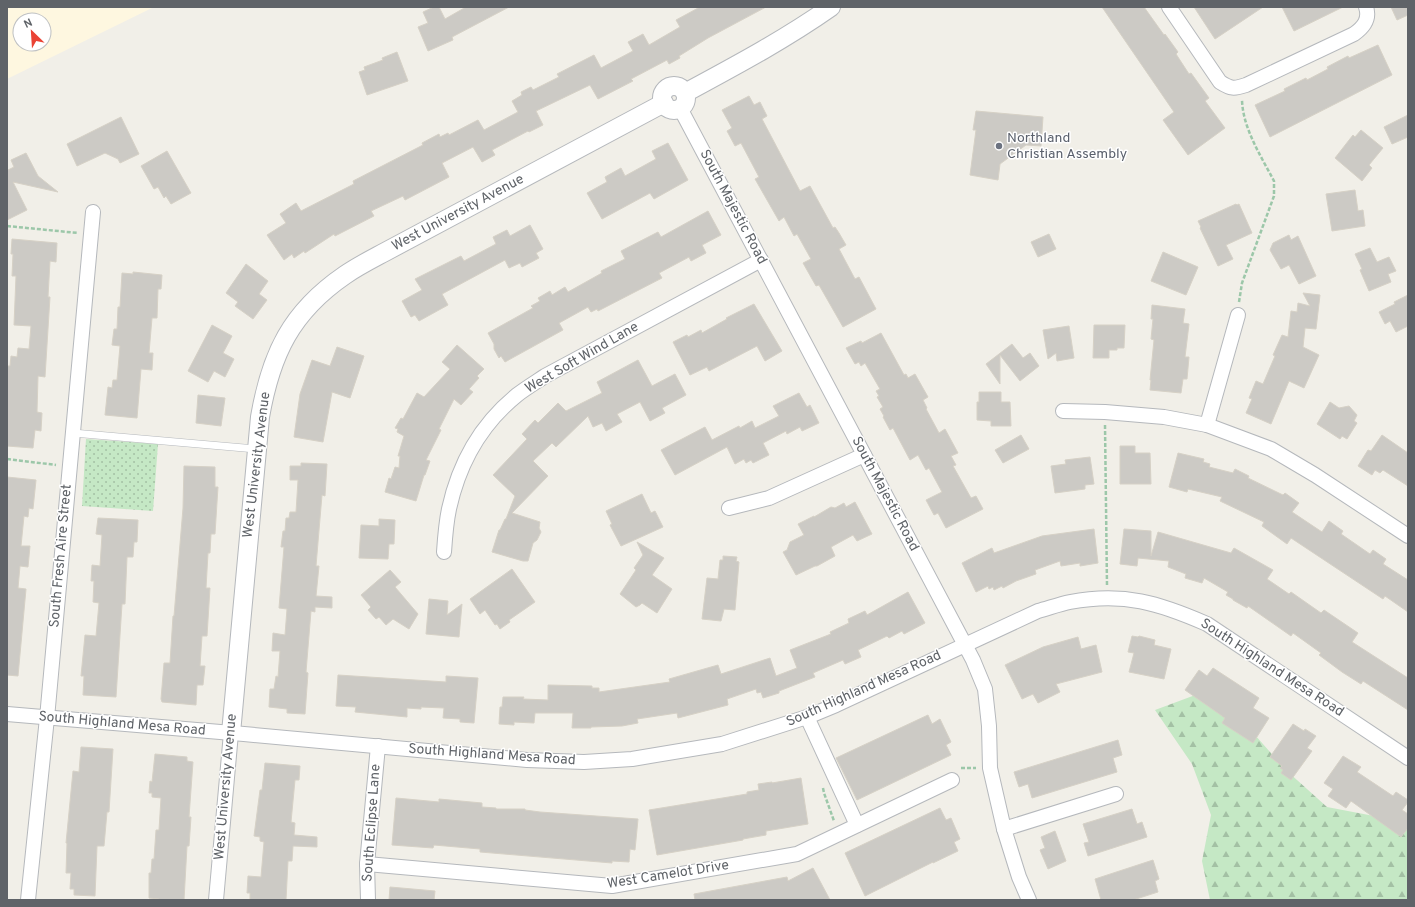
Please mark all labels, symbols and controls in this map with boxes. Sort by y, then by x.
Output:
north arrow [12,12,52,52]
text: N [22,16,35,32]
place label: Northland Christian Assembly [1007,130,1127,163]
marker: Northland Christian Assembly [994,141,1004,151]
street label: South Majestic Road [696,147,770,267]
street label: West University Avenue [389,171,527,255]
street label: West Soft Wind Lane [522,319,642,397]
street label: West University Avenue [240,391,274,539]
street label: South Majestic Road [848,434,922,554]
street label: South Fresh Aire Street [46,484,76,628]
street label: South Highland Mesa Road [1197,615,1347,721]
street label: South Highland Mesa Road [784,647,944,731]
street label: South Highland Mesa Road [38,708,206,740]
street label: West University Avenue [211,713,241,861]
street label: South Highland Mesa Road [408,741,576,769]
street label: South Eclipse Lane [359,763,385,883]
street label: West Camelot Drive [606,857,730,893]

